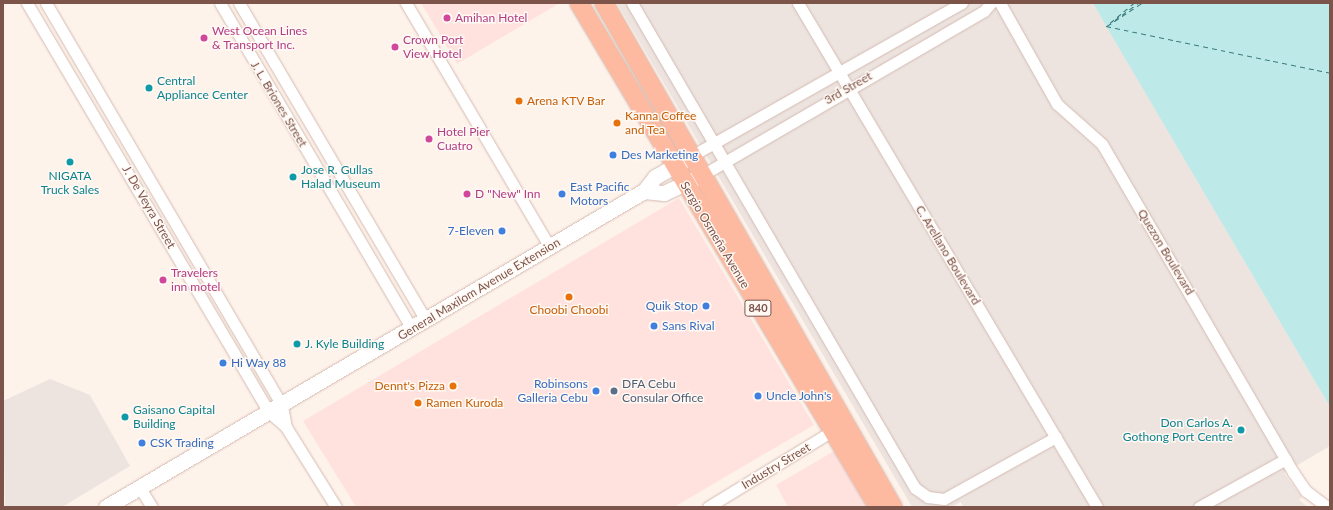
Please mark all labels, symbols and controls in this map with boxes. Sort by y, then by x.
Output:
place label: Amihan Hotel [455,11,527,25]
marker: Amihan Hotel [442,13,452,23]
place label: West Ocean Lines & Transport Inc. [212,24,307,52]
marker: West Ocean Lines & Transport Inc. [199,33,209,43]
place label: Crown Port View Hotel [403,33,463,61]
marker: Crown Port View Hotel [390,42,400,52]
street label: J. L. Briones Street [248,58,310,150]
street label: 3rd Street [822,69,874,107]
place label: Central Appliance Center [157,74,248,102]
marker: Central Appliance Center [144,83,154,93]
place label: Arena KTV Bar [527,94,606,108]
marker: Arena KTV Bar [514,96,524,106]
place label: Kanna Coffee and Tea [625,109,696,137]
marker: Kanna Coffee and Tea [612,118,622,128]
place label: Hotel Pier Cuatro [437,125,490,153]
marker: Hotel Pier Cuatro [424,134,434,144]
place label: Des Marketing [621,148,698,162]
marker: Des Marketing [608,150,618,160]
marker: NIGATA Truck Sales [65,157,75,167]
street label: J. De Veyra Street [119,163,179,251]
place label: Jose R. Gullas Halad Museum [301,163,380,191]
place label: NIGATA Truck Sales [41,169,99,197]
marker: Jose R. Gullas Halad Museum [288,172,298,182]
street label: Sergio Osmeña Avenue [677,179,753,291]
place label: East Pacific Motors [570,180,630,208]
place label: D "New" Inn [475,187,541,201]
marker: D "New" Inn [462,189,472,199]
marker: East Pacific Motors [557,189,567,199]
street label: C. Arellano Boulevard [913,203,983,307]
street label: Quezon Boulevard [1135,207,1197,297]
place label: 7-Eleven [448,224,494,238]
marker: 7-Eleven [497,226,507,236]
street label: General Maxilom Avenue Extension [395,235,563,343]
place label: Travelers inn motel [171,266,220,294]
marker: Travelers inn motel [158,275,168,285]
marker: Choobi Choobi [564,292,574,302]
place label: Quik Stop [646,299,698,313]
road number: 840 [744,299,772,317]
marker: Quik Stop [701,301,711,311]
place label: Choobi Choobi [530,303,608,317]
place label: Sans Rival [662,319,715,333]
marker: Sans Rival [649,321,659,331]
place label: J. Kyle Building [305,337,384,351]
marker: J. Kyle Building [292,339,302,349]
place label: Hi Way 88 [231,356,287,370]
marker: Hi Way 88 [218,358,228,368]
place label: Robinsons Galleria Cebu [517,377,588,405]
place label: DFA Cebu Consular Office [622,377,704,405]
place label: Dennt's Pizza [375,379,445,393]
marker: Dennt's Pizza [448,381,458,391]
marker: Robinsons Galleria Cebu [591,386,601,396]
marker: DFA Cebu Consular Office [609,386,619,396]
place label: Uncle John's [766,389,832,403]
marker: Uncle John's [753,391,763,401]
place label: Ramen Kuroda [426,396,503,410]
marker: Ramen Kuroda [413,398,423,408]
place label: Gaisano Capital Building [133,403,215,431]
marker: Gaisano Capital Building [120,412,130,422]
place label: Don Carlos A. Gothong Port Centre [1123,416,1233,444]
marker: Don Carlos A. Gothong Port Centre [1236,425,1246,435]
place label: CSK Trading [150,436,214,450]
marker: CSK Trading [137,438,147,448]
street label: Industry Street [739,440,813,492]

